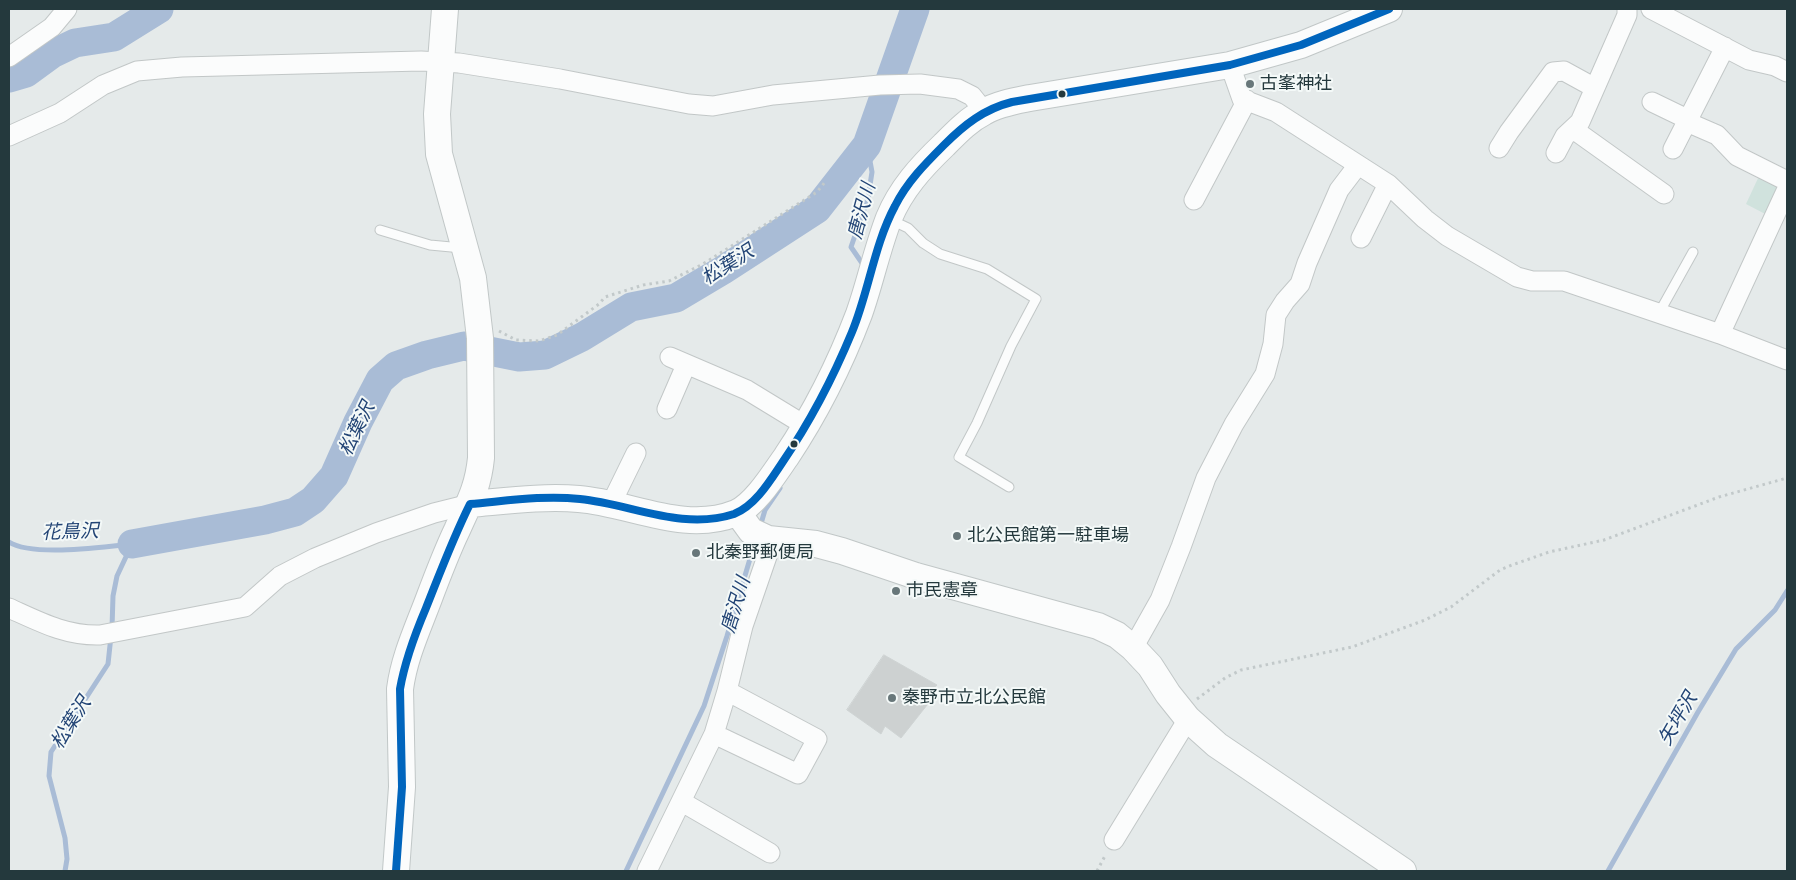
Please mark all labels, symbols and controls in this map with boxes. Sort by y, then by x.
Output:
place label: 古峯神社 [1260,73,1332,95]
marker: 古峯神社 [1244,78,1256,90]
unlabelled marker [1057,89,1067,99]
water label: 唐沢川 [844,181,880,241]
water label: 松葉沢 [698,240,758,290]
water label: 松葉沢 [334,398,380,460]
unlabelled marker [789,439,799,449]
water label: 花鳥沢 [41,520,99,544]
place label: 北公民館第一駐車場 [967,525,1129,547]
marker: 北公民館第一駐車場 [951,530,963,542]
place label: 北秦野郵便局 [706,542,814,564]
marker: 北秦野郵便局 [690,547,702,559]
water label: 唐沢川 [717,574,755,636]
place label: 市民憲章 [906,580,978,602]
marker: 市民憲章 [890,585,902,597]
place label: 秦野市立北公民館 [902,687,1046,709]
water label: 矢坪沢 [1654,689,1702,749]
marker: 秦野市立北公民館 [886,692,898,704]
water label: 松葉沢 [46,693,96,753]

